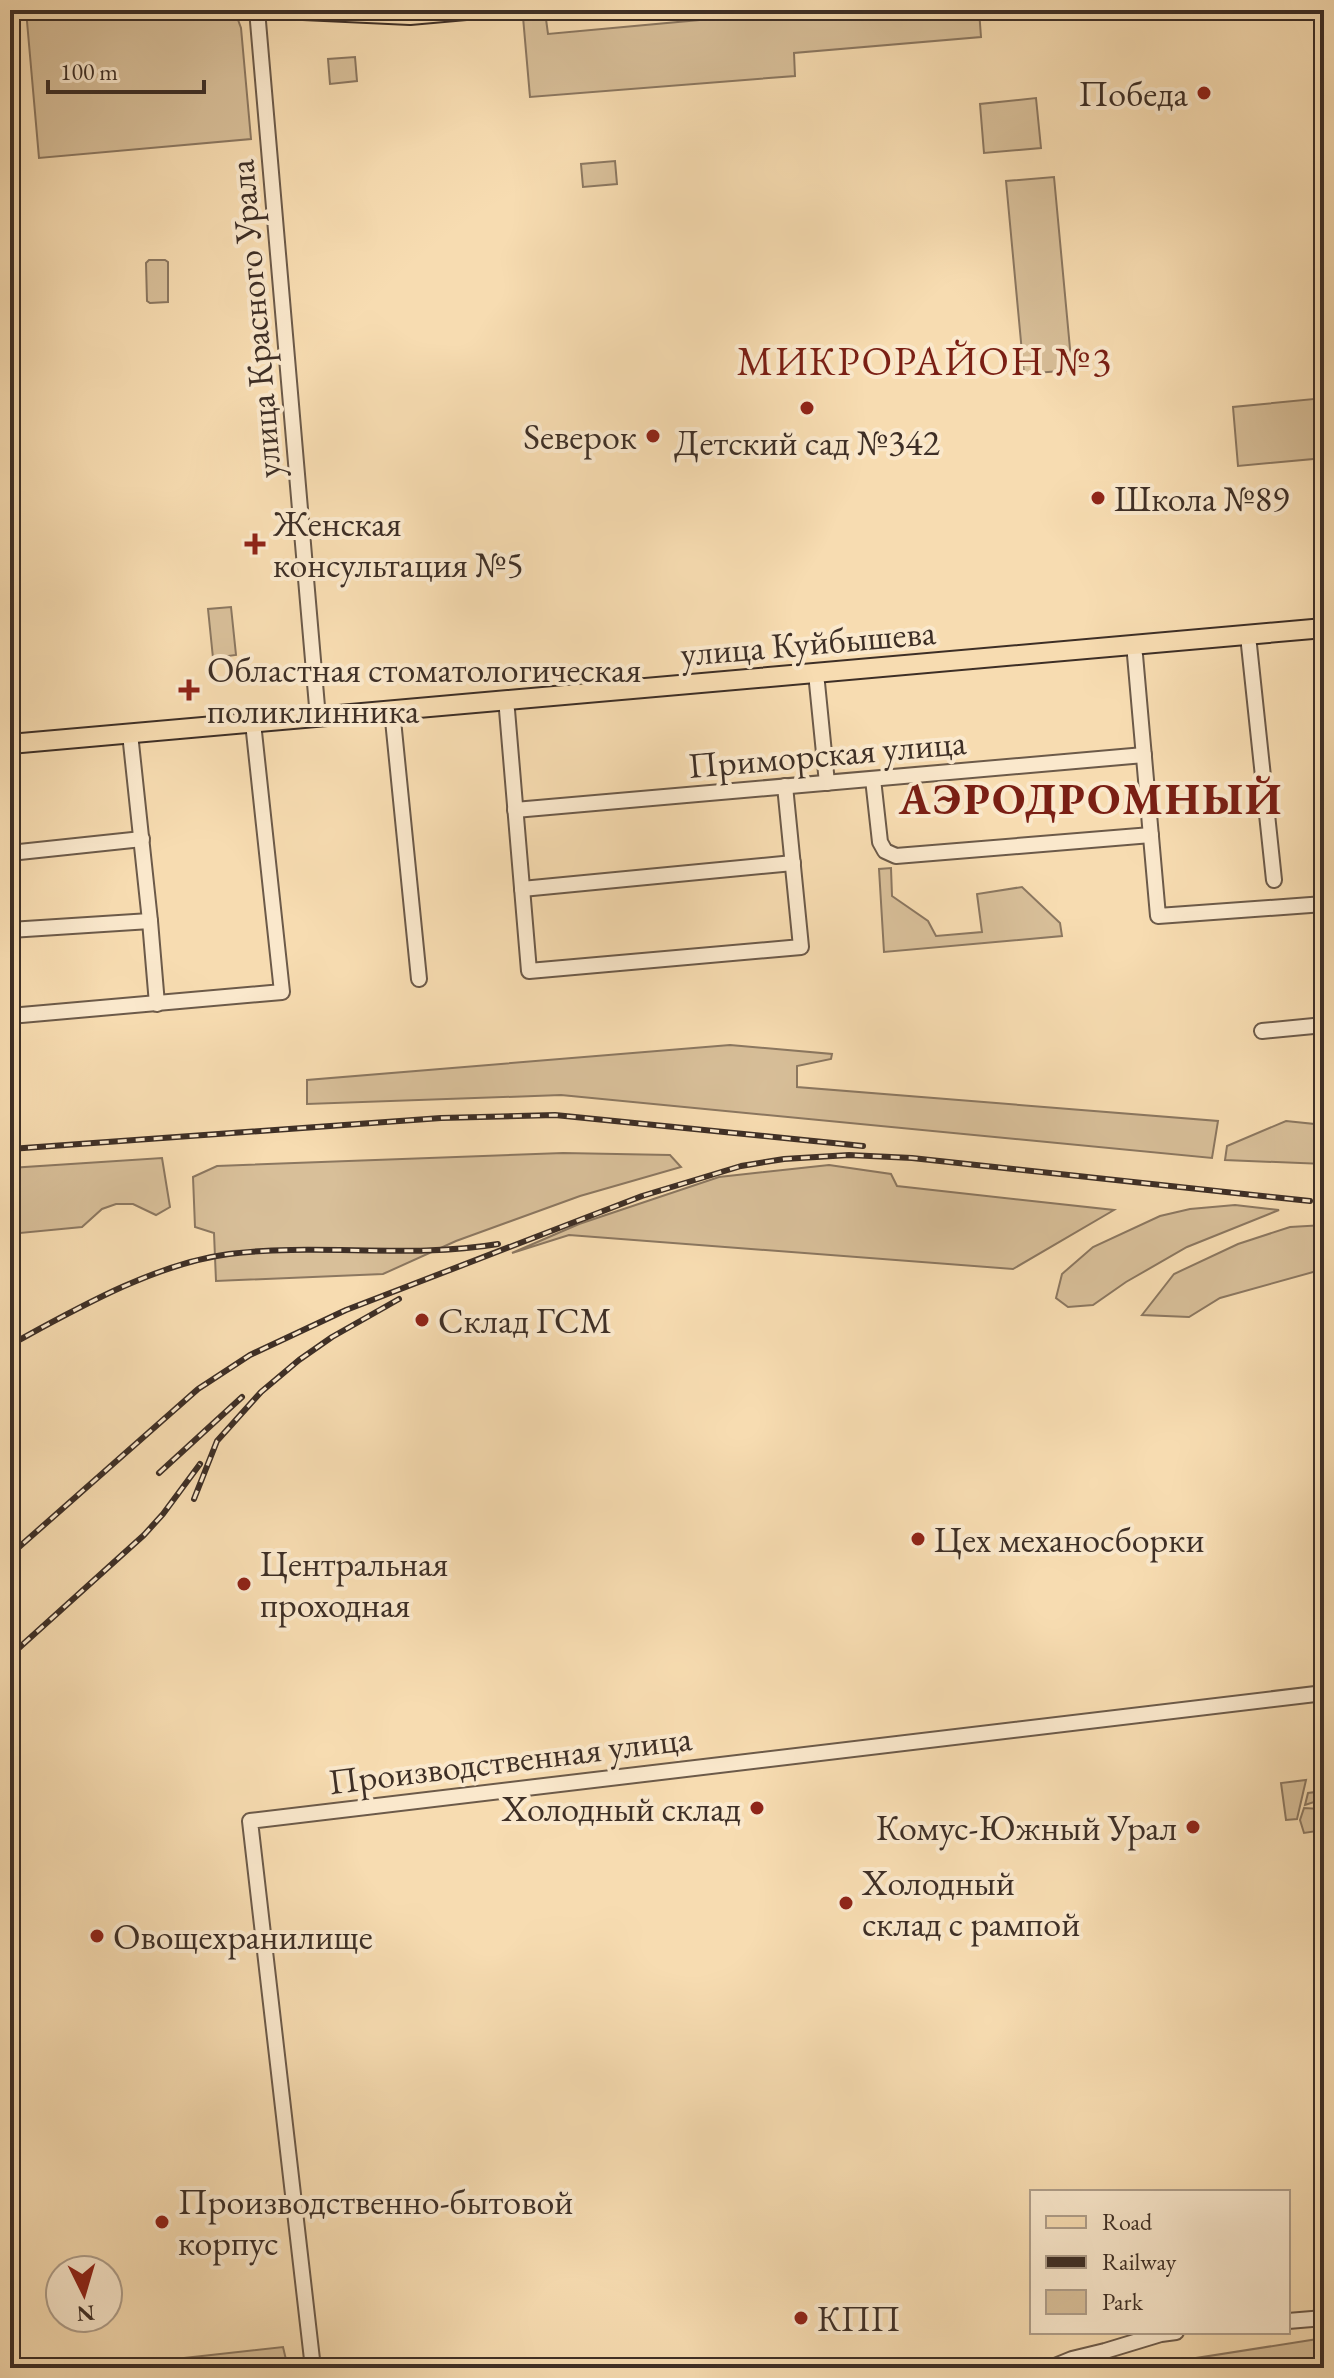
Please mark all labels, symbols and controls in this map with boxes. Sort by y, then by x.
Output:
scale bar [48,44,204,94]
text: 100 m [60,56,118,87]
place label: Победа [1079,70,1189,117]
marker: Победа [1195,84,1213,102]
street label: улица Красного Урала [217,157,292,480]
district label: МИКРОРАЙОН №3 [737,335,1113,387]
marker: Детский сад №342 [798,399,816,417]
place label: Sеверок [523,413,637,460]
place label: Детский сад №342 [674,419,940,466]
marker: Sеверок [644,427,662,445]
place label: Школа №89 [1114,475,1289,522]
marker: Школа №89 [1089,489,1107,507]
place label: Женская консультация №5 [272,500,524,588]
marker: Женская консультация №5 [244,533,266,555]
street label: улица Куйбышева [678,608,938,677]
place label: Областная стоматологическая поликлинника [207,646,641,734]
marker: Областная стоматологическая поликлинника [178,679,200,701]
street label: Приморская улица [686,718,969,789]
district label: АЭРОДРОМНЫЙ [898,770,1283,827]
place label: Склад ГСМ [438,1297,612,1344]
marker: Склад ГСМ [413,1311,431,1329]
place label: Цех механосборки [934,1516,1204,1563]
marker: Цех механосборки [909,1530,927,1548]
place label: Центральная проходная [260,1540,448,1628]
marker: Центральная проходная [235,1575,253,1593]
street label: Производственная улица [326,1714,695,1805]
place label: Холодный склад [501,1785,741,1832]
marker: Холодный склад [748,1799,766,1817]
place label: Комус-Южный Урал [876,1804,1177,1851]
marker: Комус-Южный Урал [1184,1818,1202,1836]
place label: Холодный склад с рампой [861,1859,1080,1947]
marker: Холодный склад с рампой [837,1894,855,1912]
place label: Овощехранилище [113,1913,373,1960]
marker: Овощехранилище [88,1927,106,1945]
place label: Производственно-бытовой корпус [178,2178,573,2266]
legend [1030,2190,1290,2334]
text: Road [1102,2206,1153,2237]
marker: Производственно-бытовой корпус [153,2213,171,2231]
text: Railway [1102,2246,1177,2277]
north arrow [44,2254,124,2334]
text: Park [1102,2286,1144,2317]
place label: КПП [817,2295,900,2342]
text: N [75,2298,96,2329]
marker: КПП [792,2309,810,2327]

